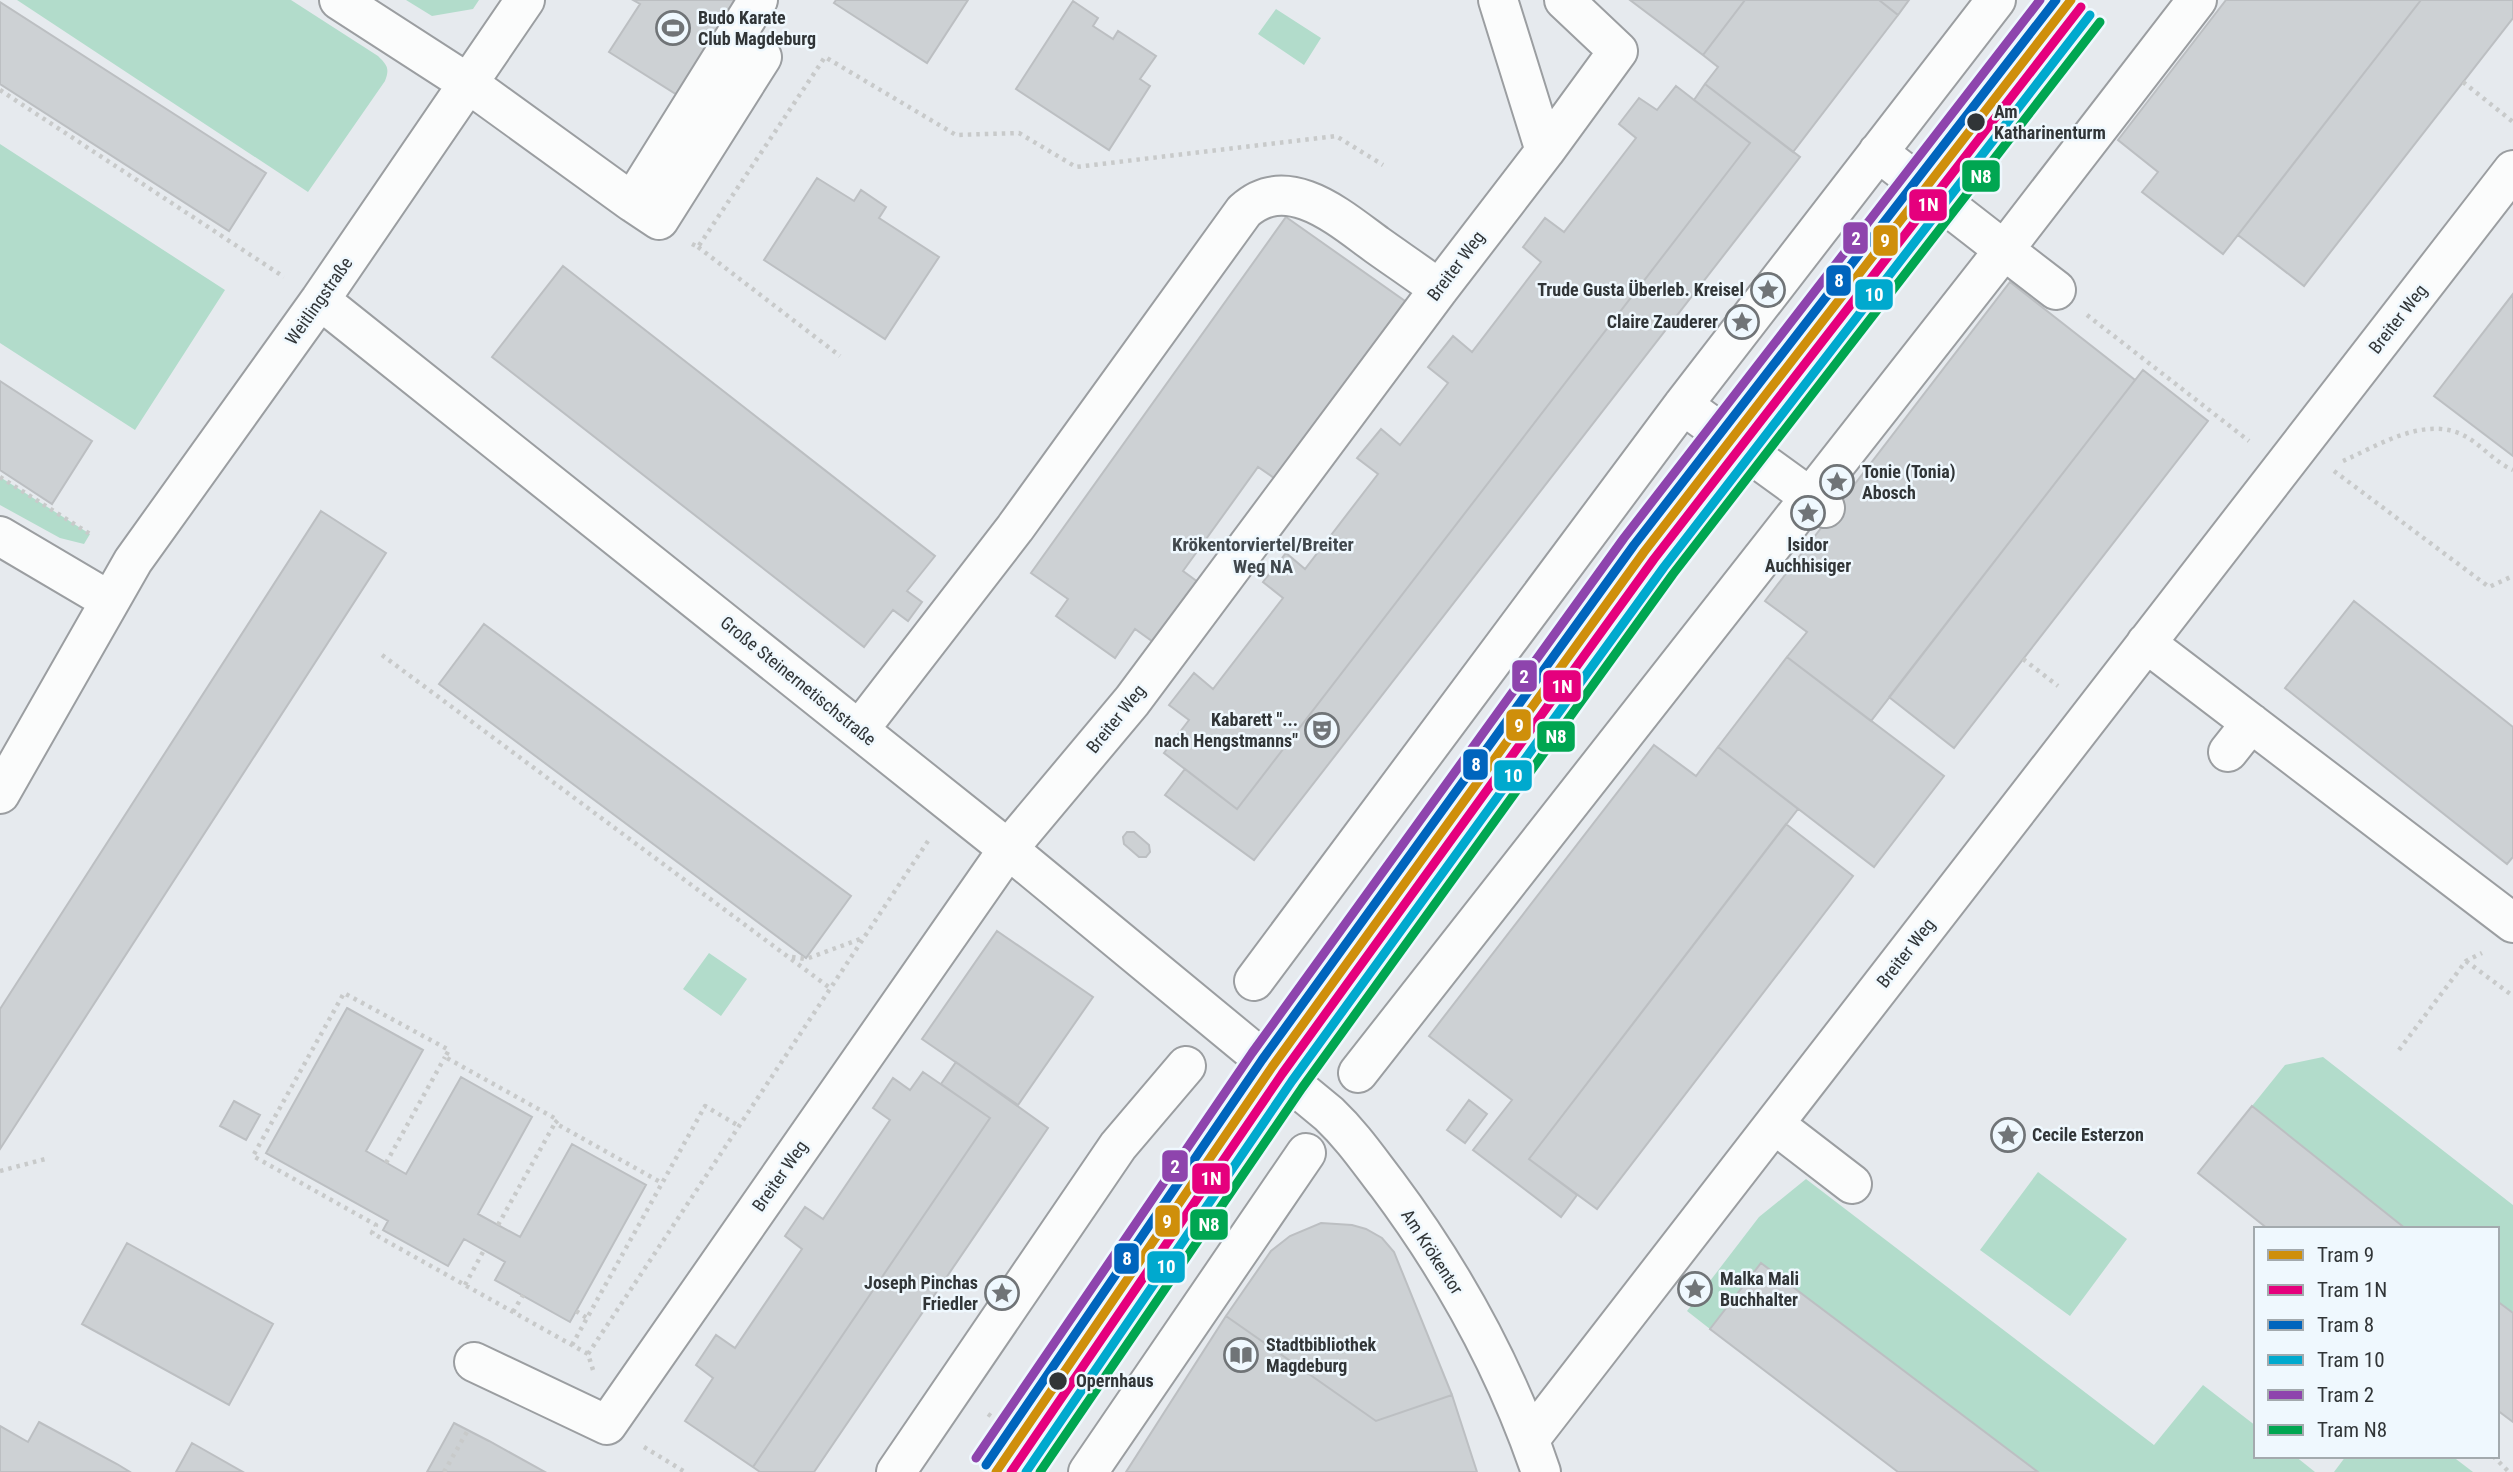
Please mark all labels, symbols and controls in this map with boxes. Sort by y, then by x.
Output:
place label: Budo Karate Club Magdeburg [698,7,816,49]
sports icon: Budo Karate Club Magdeburg [654,9,692,47]
place label: Am Katharinenturm [1994,101,2106,143]
marker: Am Katharinenturm [1965,111,1987,133]
line badge: N8 [1961,159,2001,193]
text: N8 [1970,165,1992,188]
line badge: 1N [1908,188,1948,222]
text: 1N [1917,193,1939,216]
line badge: 2 [1842,221,1869,255]
line badge: 9 [1872,224,1899,257]
street label: Breiter Weg [1423,227,1489,305]
text: 2 [1851,227,1861,250]
text: 9 [1880,229,1890,252]
street label: Weitlingstraße [281,253,357,349]
line badge: 8 [1825,264,1852,297]
text: 8 [1834,269,1844,292]
place icon: Trude Gusta Überleb. Kreisel [1749,271,1787,309]
line badge: 10 [1854,278,1894,311]
place label: Trude Gusta Überleb. Kreisel [1537,279,1744,300]
street label: Breiter Weg [2364,280,2431,357]
text: 10 [1864,283,1884,306]
place icon: Claire Zauderer [1723,303,1761,341]
place label: Claire Zauderer [1607,311,1718,332]
place label: Tonie (Tonia) Abosch [1862,461,1956,503]
place icon: Tonie (Tonia) Abosch [1818,463,1856,501]
place icon: lsidor Auchhisiger [1789,494,1827,532]
district label: Krökentorviertel/Breiter Weg NA [1172,533,1354,578]
place label: lsidor Auchhisiger [1765,534,1851,576]
street label: Große Steinernetischstraße [716,611,880,750]
line badge: 2 [1511,659,1538,693]
text: 2 [1519,665,1529,688]
line badge: 1N [1542,669,1582,703]
text: 1N [1551,675,1573,698]
street label: Breiter Weg [1082,680,1150,757]
line badge: 9 [1505,708,1532,742]
place label: Kabarett "... nach Hengstmanns" [1155,709,1298,751]
theatre icon: Kabarett "... nach Hengstmanns" [1303,711,1341,749]
text: 9 [1514,714,1524,737]
line badge: N8 [1536,720,1576,753]
text: N8 [1545,725,1567,748]
line badge: 8 [1462,748,1489,781]
text: 8 [1471,753,1481,776]
line badge: 10 [1493,759,1533,792]
text: 10 [1503,764,1523,787]
street label: Breiter Weg [1872,914,1939,991]
place icon: Cecile Esterzon [1989,1116,2027,1154]
place label: Cecile Esterzon [2032,1124,2144,1145]
street label: Breiter Weg [748,1136,812,1215]
line badge: 2 [1161,1149,1189,1183]
text: 2 [1170,1155,1180,1178]
line badge: 1N [1191,1162,1231,1195]
text: 1N [1200,1167,1222,1190]
line badge: 9 [1154,1204,1181,1238]
street label: Am Krökentor [1397,1205,1468,1299]
line badge: N8 [1189,1208,1229,1241]
text: 9 [1162,1210,1172,1233]
text: N8 [1198,1213,1220,1236]
legend [2254,1227,2499,1458]
line badge: 8 [1113,1242,1140,1275]
text: Tram 9 [2317,1243,2374,1267]
text: 8 [1122,1247,1132,1270]
line badge: 10 [1146,1250,1186,1284]
text: 10 [1156,1255,1176,1278]
place label: Malka Mali Buchhalter [1720,1268,1799,1310]
place icon: Malka Mali Buchhalter [1676,1270,1714,1308]
place label: Joseph Pinchas Friedler [864,1272,978,1314]
place icon: Joseph Pinchas Friedler [983,1274,1021,1312]
text: Tram 1N [2317,1278,2387,1302]
text: Tram 8 [2317,1313,2374,1337]
place label: Stadtbibliothek Magdeburg [1266,1334,1377,1376]
library icon: Stadtbibliothek Magdeburg [1222,1336,1260,1374]
text: Tram 10 [2317,1348,2385,1372]
marker: Opernhaus [1047,1370,1069,1392]
place label: Opernhaus [1076,1370,1154,1391]
text: Tram 2 [2317,1383,2374,1407]
text: Tram N8 [2317,1418,2387,1442]

